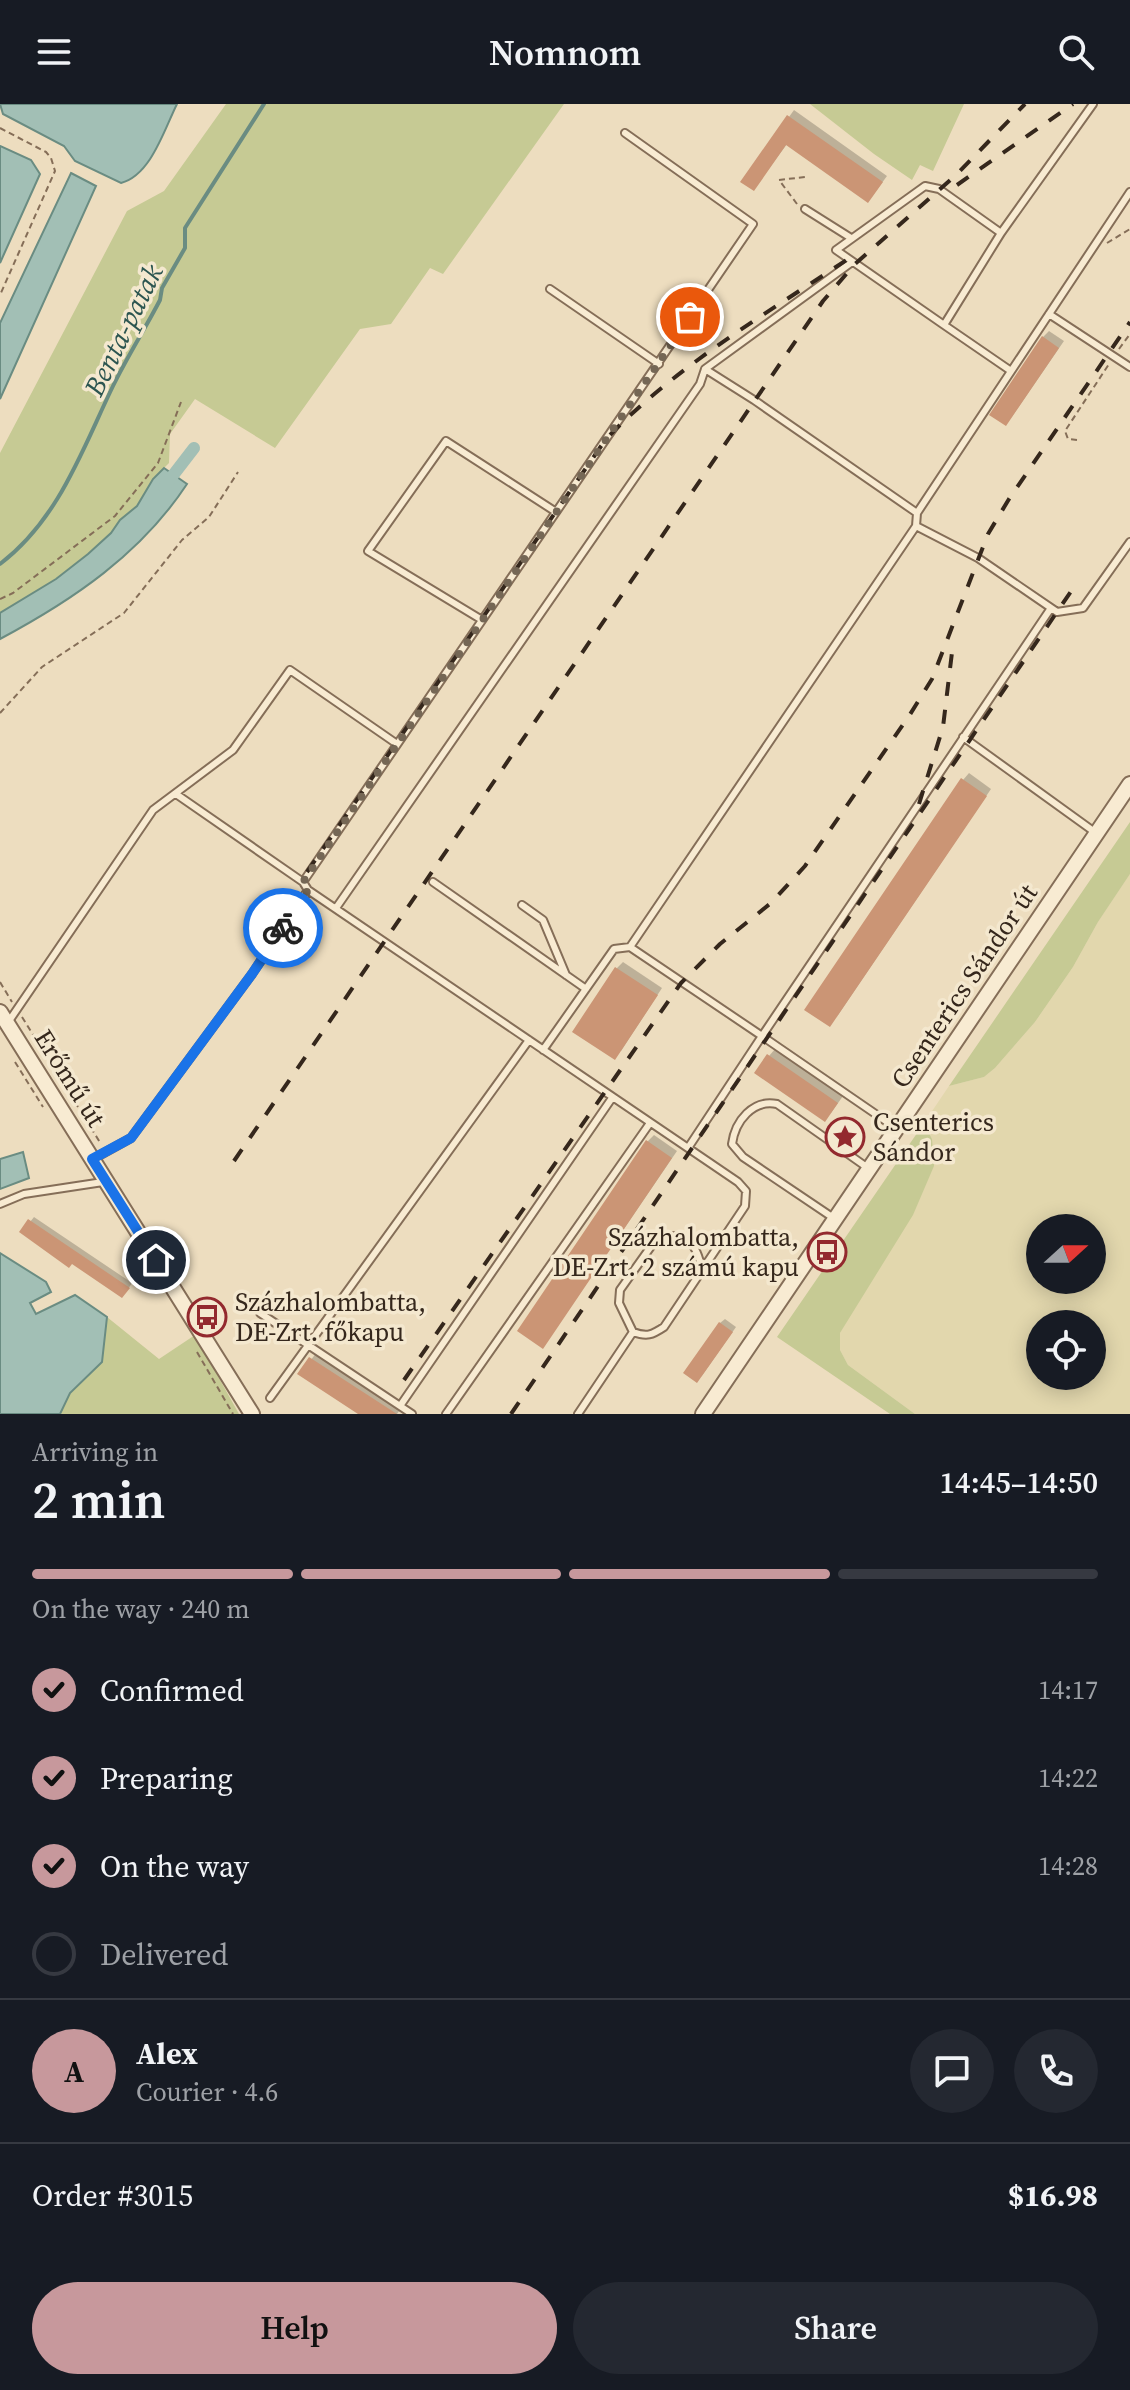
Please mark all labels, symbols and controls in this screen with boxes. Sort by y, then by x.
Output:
text: Nomnom [489,28,641,77]
icon: menu [32,30,76,74]
icon: search [1054,30,1098,74]
water label: Benta-patak [74,257,172,403]
pin [656,283,724,351]
icon: bag [668,295,712,339]
street label: Csenterics Sándor út [882,876,1046,1095]
courier [243,888,323,968]
icon: bike [261,906,305,950]
street label: Erőmű út [26,1022,114,1134]
place label: Csenterics Sándor [873,1104,994,1170]
place icon: Csenterics Sándor [824,1116,866,1158]
north arrow [1026,1214,1106,1294]
map controls [1026,1214,1106,1390]
place label: Százhalombatta, DE-Zrt. 2 számú kapu [553,1219,799,1285]
pin [122,1226,190,1294]
bus stop icon: Százhalombatta, DE-Zrt. 2 számú kapu [806,1231,848,1273]
icon: home [134,1238,178,1282]
place label: Százhalombatta, DE-Zrt. főkapu [235,1284,426,1350]
bus stop icon: Százhalombatta, DE-Zrt. főkapu [186,1296,228,1338]
button: locate [1026,1310,1106,1390]
text: Arriving in [32,1434,158,1470]
text: 14:45–14:50 [939,1462,1098,1503]
text: 2 min [32,1464,165,1535]
text: On the way · 240 m [32,1591,250,1627]
icon: check [32,1668,76,1712]
text: Confirmed [100,1670,244,1711]
text: 14:17 [1038,1672,1098,1708]
icon: check [32,1756,76,1800]
text: Preparing [100,1758,233,1799]
text: 14:22 [1038,1760,1098,1796]
icon: check [32,1844,76,1888]
text: On the way [100,1846,249,1887]
text: 14:28 [1038,1848,1098,1884]
text: Delivered [100,1934,228,1975]
button: chat [910,2029,994,2113]
button: phone [1014,2029,1098,2113]
text: Alex [136,2033,198,2074]
text: A [64,2051,84,2092]
text: Courier · 4.6 [136,2074,278,2110]
text: Order #3015 [32,2175,193,2216]
text: $16.98 [1008,2175,1098,2216]
button: Help [32,2282,557,2374]
button: Share [573,2282,1098,2374]

